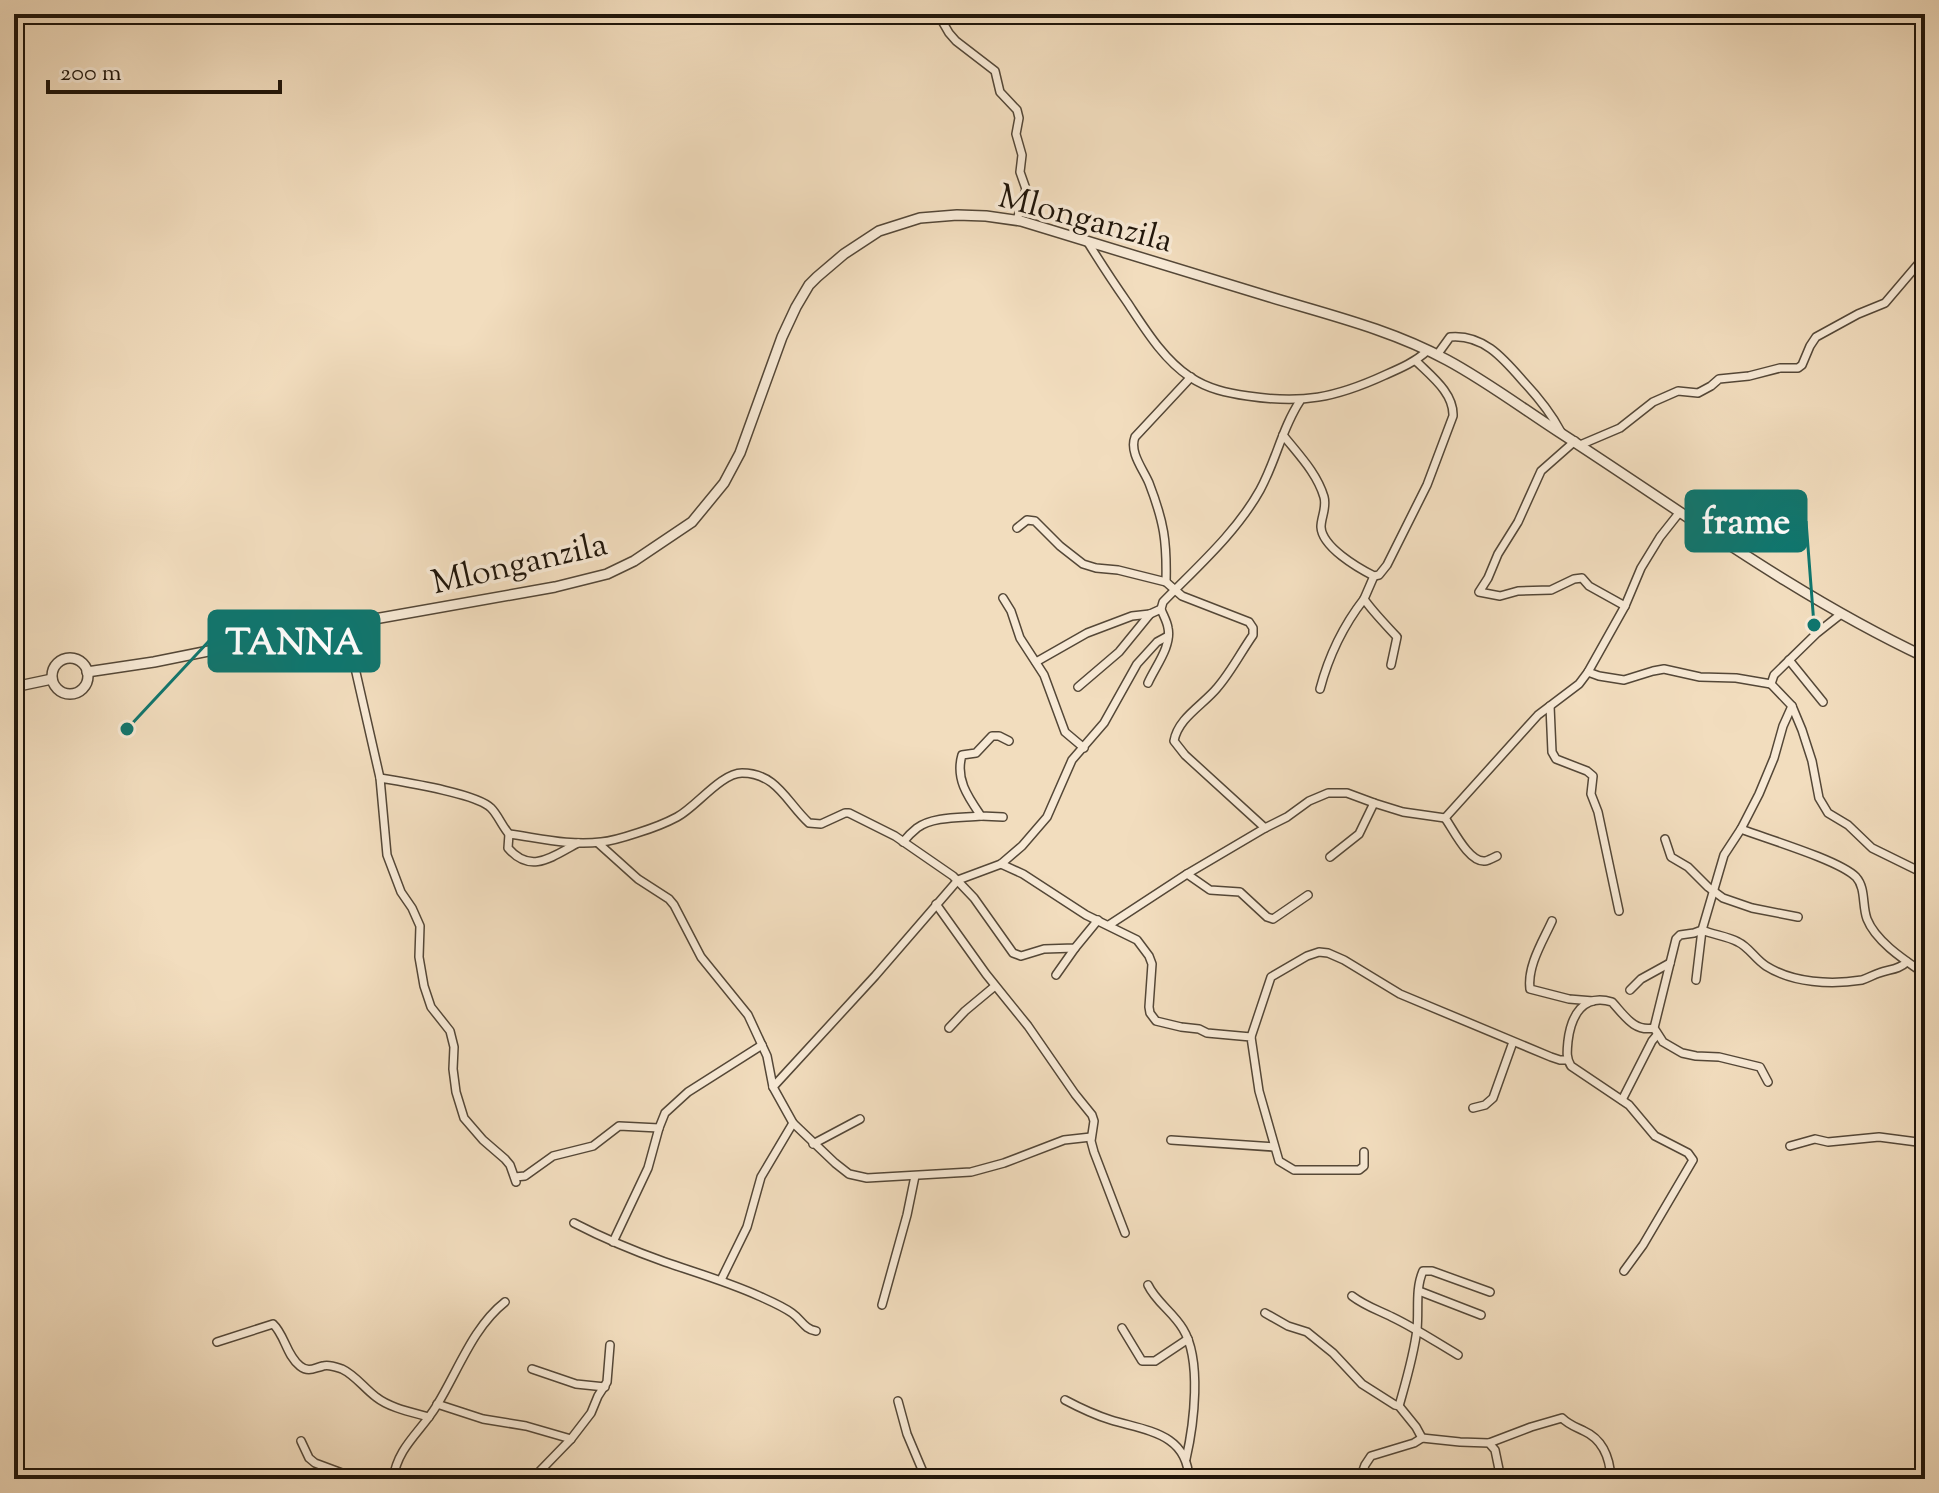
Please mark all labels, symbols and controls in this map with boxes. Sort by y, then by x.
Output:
scale bar [48,44,280,94]
text: 200 m [60,57,122,91]
street label: Mlonganzila [992,174,1178,267]
callout: frame [1686,491,1806,551]
text: frame [1702,498,1790,550]
street label: Mlonganzila [427,521,612,609]
callout: TANNA [209,611,379,671]
text: TANNA [225,619,364,671]

